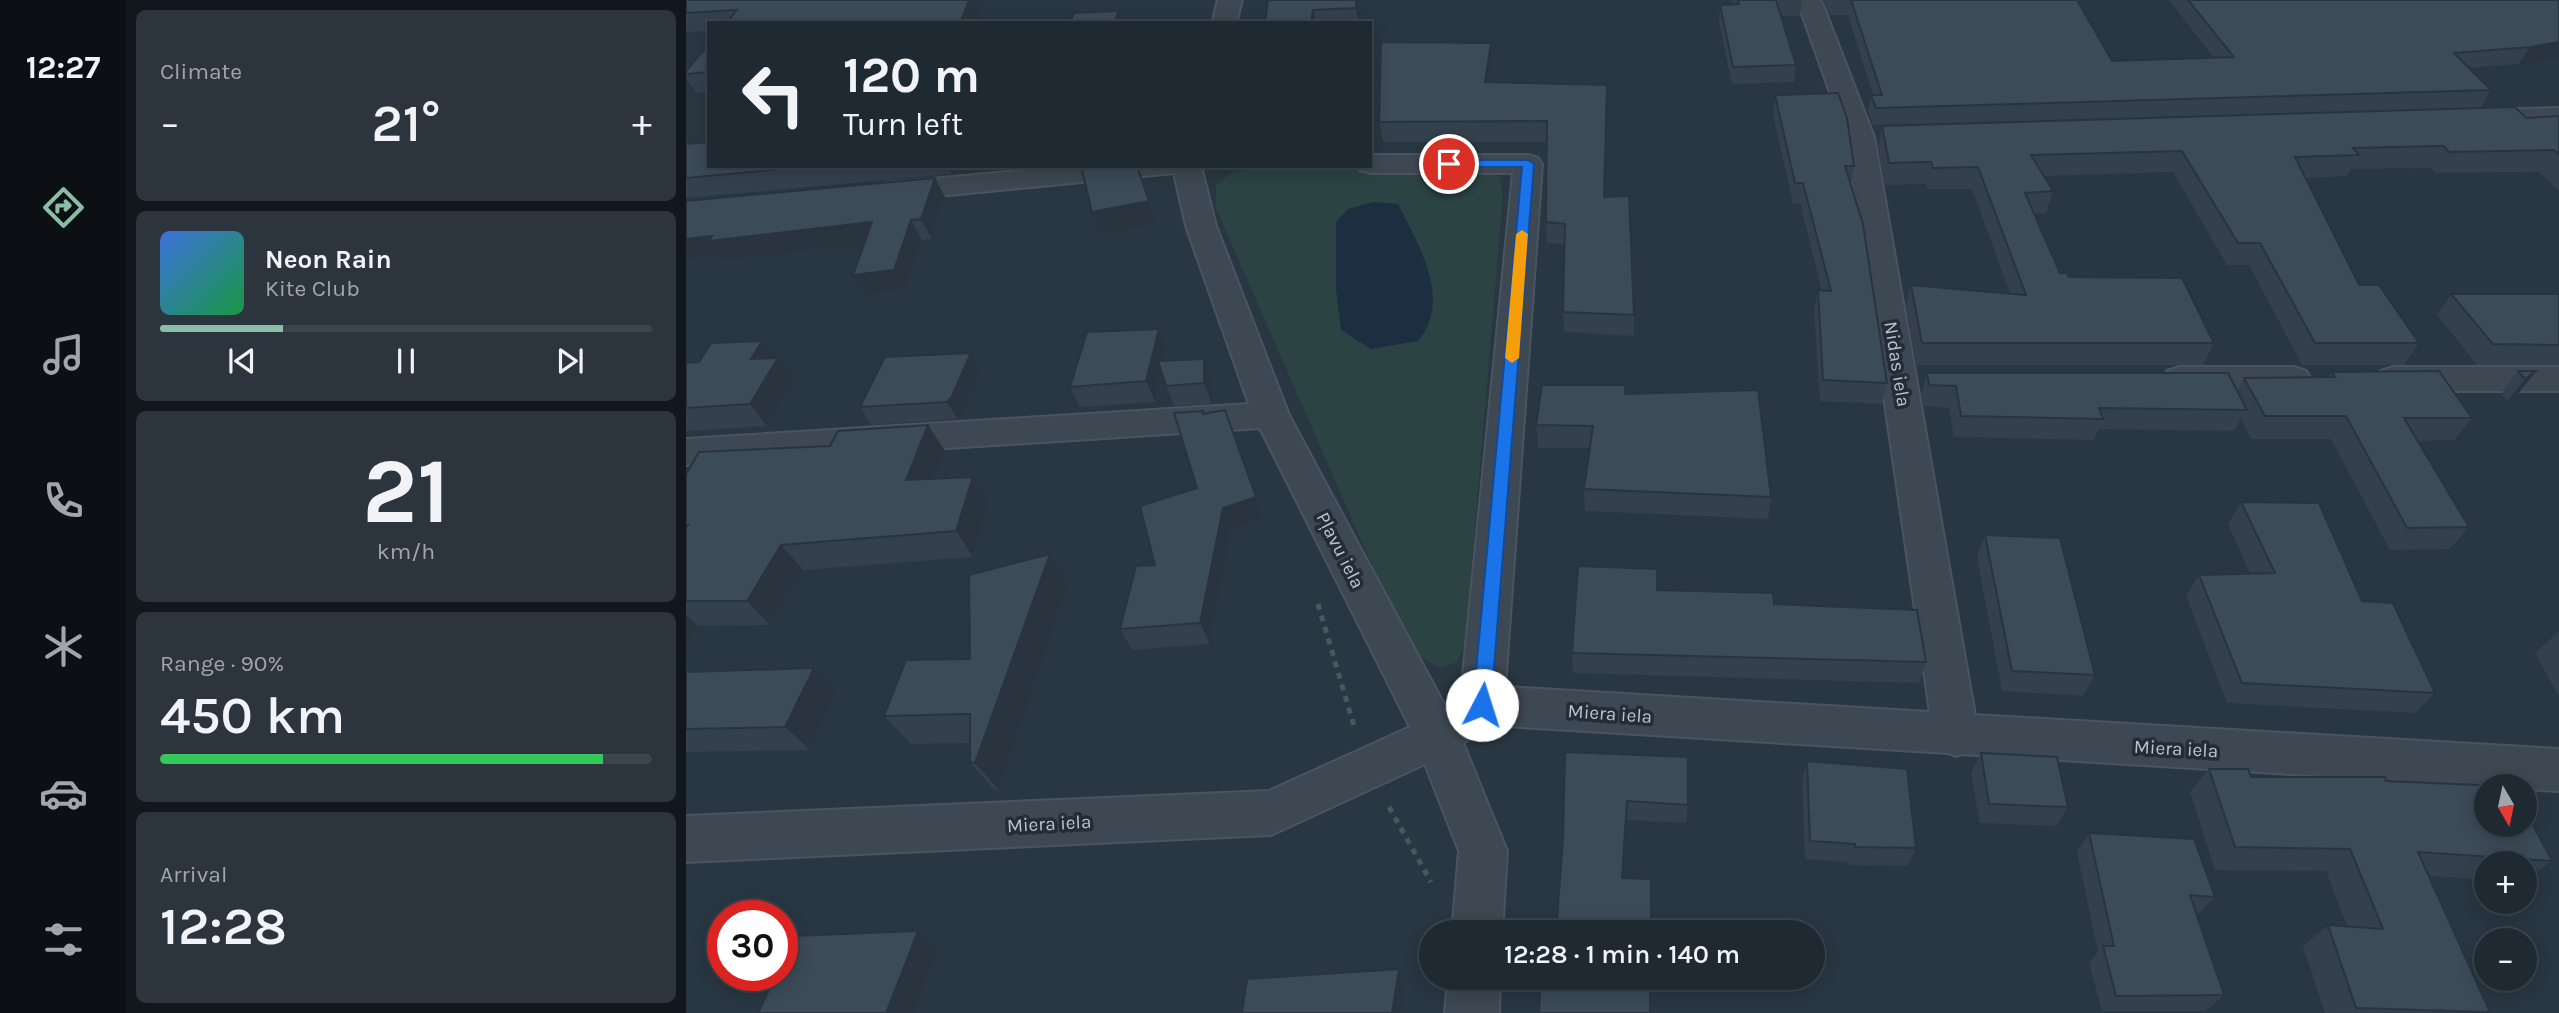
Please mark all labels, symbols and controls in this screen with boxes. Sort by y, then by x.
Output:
text: 120 m [843,47,980,104]
text: 12:27 [26,49,100,86]
icon: left [728,49,819,140]
text: Climate [160,58,242,85]
text: 21° [372,93,440,154]
text: − [160,101,180,146]
text: + [632,101,652,146]
text: Turn left [843,106,963,143]
pin [1419,134,1479,194]
icon: arrive [1430,145,1468,183]
icon: directions [39,183,88,232]
text: Neon Rain [265,244,392,275]
text: Kite Club [265,275,360,302]
street label: Nidas iela [1879,320,1915,408]
icon: music [39,330,88,379]
icon: previous [223,342,261,380]
icon: pause [387,342,425,380]
icon: next [551,342,589,380]
text: 21 [362,439,450,545]
icon: phone [39,476,88,525]
street label: Pļavu iela [1311,508,1369,592]
text: km/h [377,538,435,565]
icon: climate [39,622,88,671]
text: Range · 90% [160,650,284,677]
position arrow [1445,668,1519,742]
text: 450 km [160,685,345,746]
street label: Miera iela [1567,700,1653,728]
street label: Miera iela [2133,736,2219,762]
icon: car [39,769,88,818]
north arrow [2474,774,2538,836]
map controls [2474,774,2537,991]
street label: Miera iela [1006,811,1092,837]
button: + [2474,851,2537,914]
text: Arrival [160,861,227,888]
text: 12:28 [160,896,287,957]
speed limit sign: 30 [707,900,798,991]
icon: filters [39,915,88,964]
button: − [2474,928,2537,991]
text: 12:28 · 1 min · 140 m [1504,939,1740,970]

